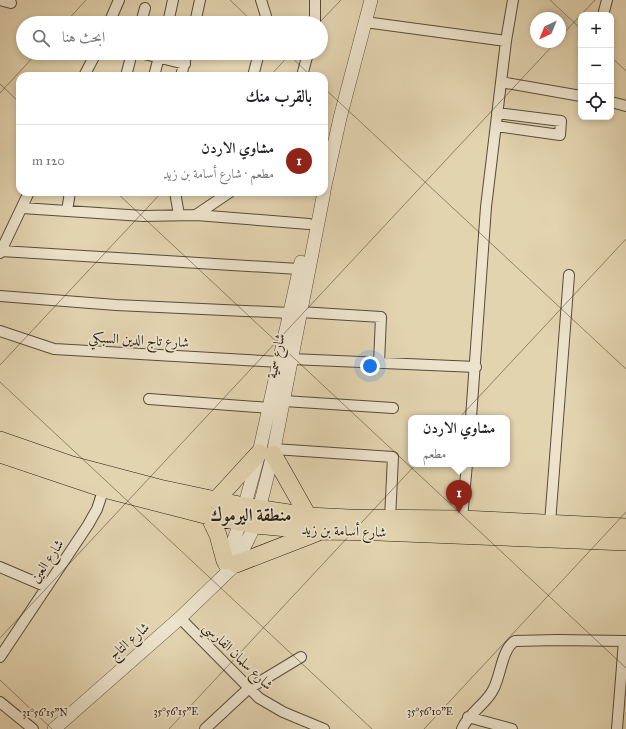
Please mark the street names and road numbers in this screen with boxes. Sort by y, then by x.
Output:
street label: شارع تاج الدين السبكي [88,329,190,356]
street label: شارع سمية [263,332,292,381]
street label: شارع أسامة بن زيد [301,519,387,544]
street label: شارع العين [26,536,70,588]
street label: شارع سلمان الفارسي [196,618,277,697]
street label: شارع التاج [105,619,156,666]

